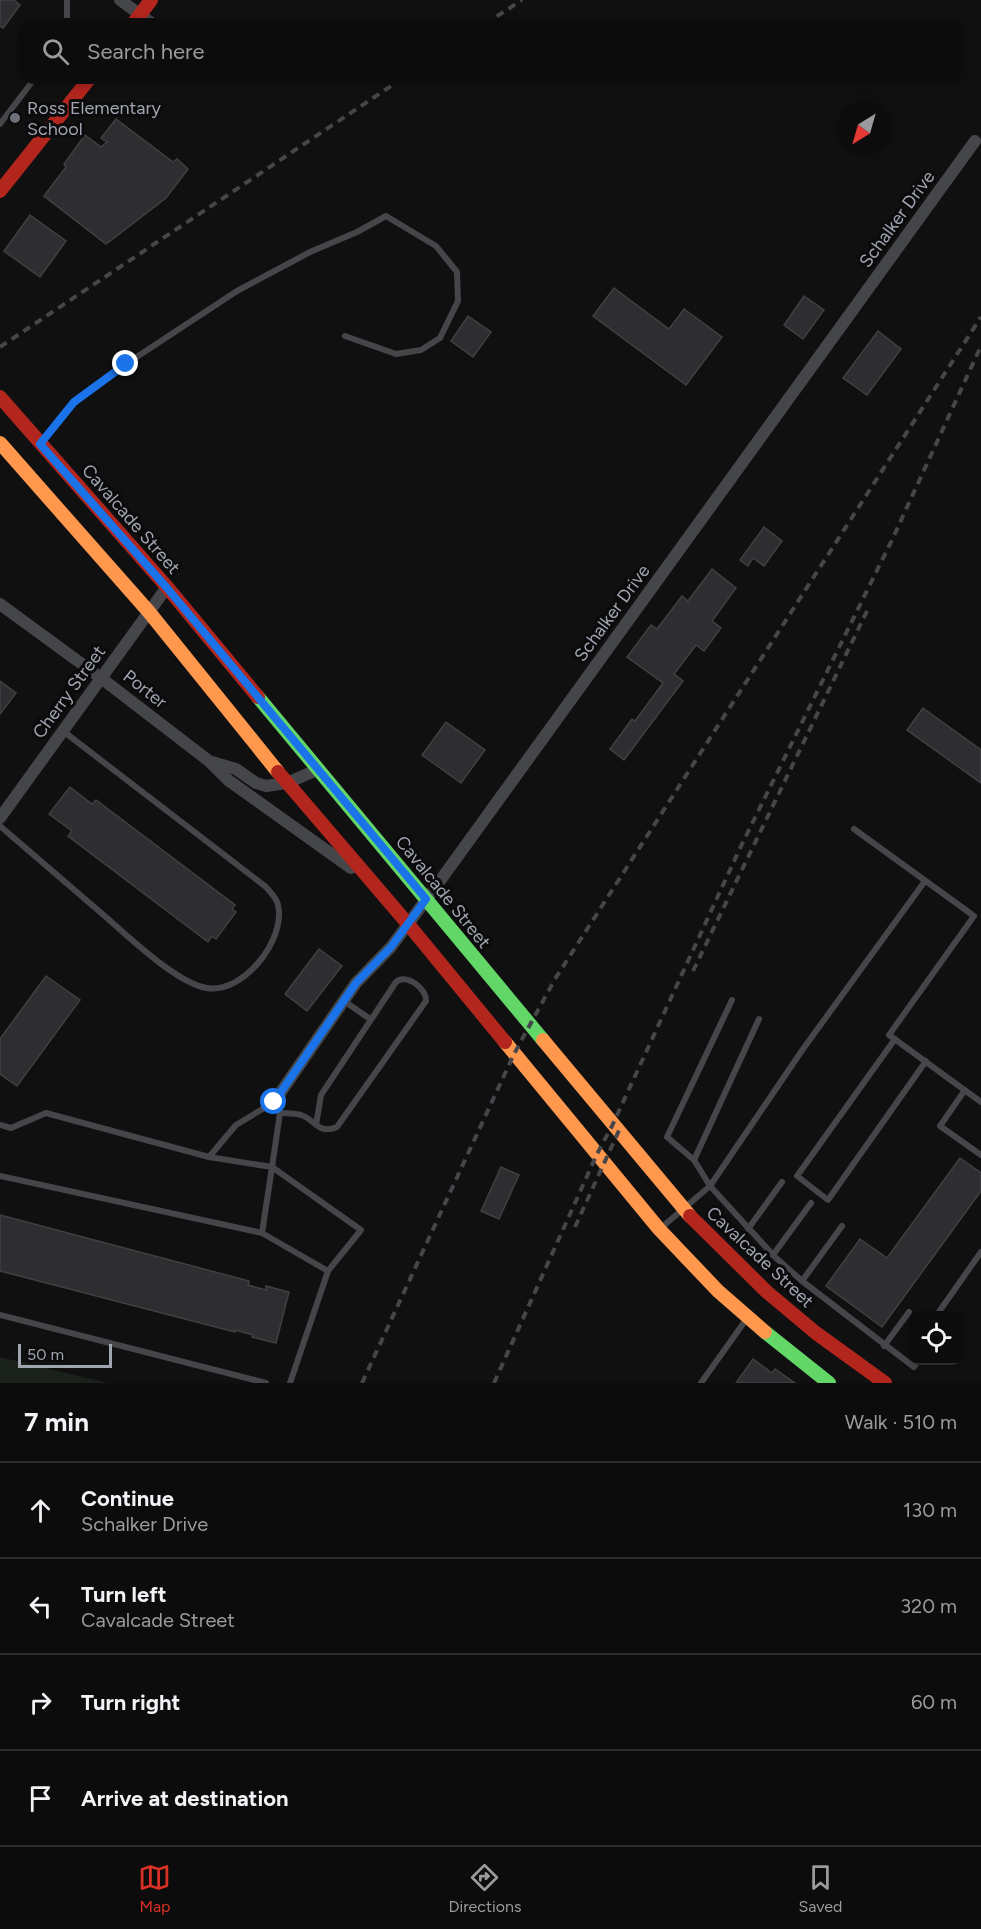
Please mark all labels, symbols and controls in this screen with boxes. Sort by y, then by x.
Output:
search box [18,18,963,84]
icon: search [39,35,72,68]
text: Search here [87,38,205,65]
place label: Ross Elementary School [27,97,162,140]
north arrow [837,102,891,156]
marker: Ross Elementary School [8,111,22,125]
street label: Schalker Drive [854,166,940,272]
route end [112,350,138,376]
street label: Cavalcade Street [77,460,185,579]
street label: Schalker Drive [569,560,655,666]
street label: Cherry Street [28,641,110,743]
street label: Porter [119,665,171,713]
street label: Cavalcade Street [391,831,495,953]
route start [260,1088,286,1114]
street label: Cavalcade Street [702,1202,818,1312]
map controls [909,1311,963,1365]
button: locate [909,1311,963,1365]
scale bar [18,1341,112,1368]
text: 50 m [27,1345,64,1364]
text: 7 min [24,1406,89,1438]
text: Walk · 510 m [845,1410,957,1434]
text: Continue [81,1485,174,1512]
icon: ahead [24,1494,57,1527]
text: 130 m [903,1498,957,1522]
text: Schalker Drive [81,1512,208,1536]
text: Turn left [81,1581,167,1608]
icon: left [24,1590,57,1623]
text: 320 m [900,1594,957,1618]
text: Cavalcade Street [81,1608,235,1632]
icon: right [24,1686,57,1719]
text: Turn right [81,1689,180,1716]
text: 60 m [911,1690,957,1714]
icon: arrive [24,1782,57,1815]
text: Arrive at destination [81,1785,289,1812]
tab: Map [138,1861,171,1916]
tab: Directions [448,1861,521,1916]
tab: Saved [798,1861,843,1916]

